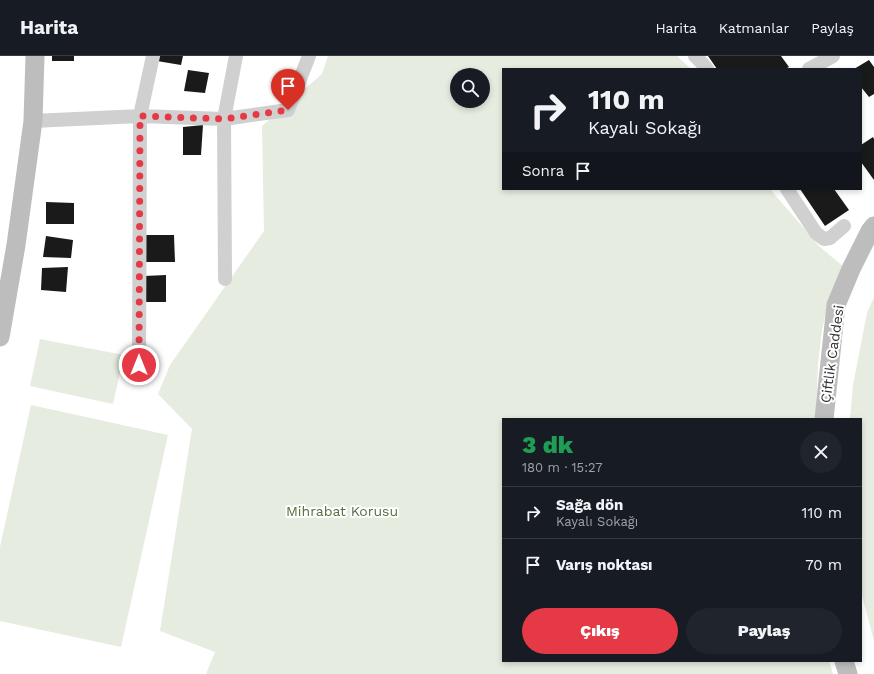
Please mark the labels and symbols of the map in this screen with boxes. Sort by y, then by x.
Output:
pin [271,69,305,110]
street label: Çiftlik Caddesi [817,304,847,404]
position arrow [118,344,160,386]
park label: Mihrabat Korusu [286,503,398,519]

